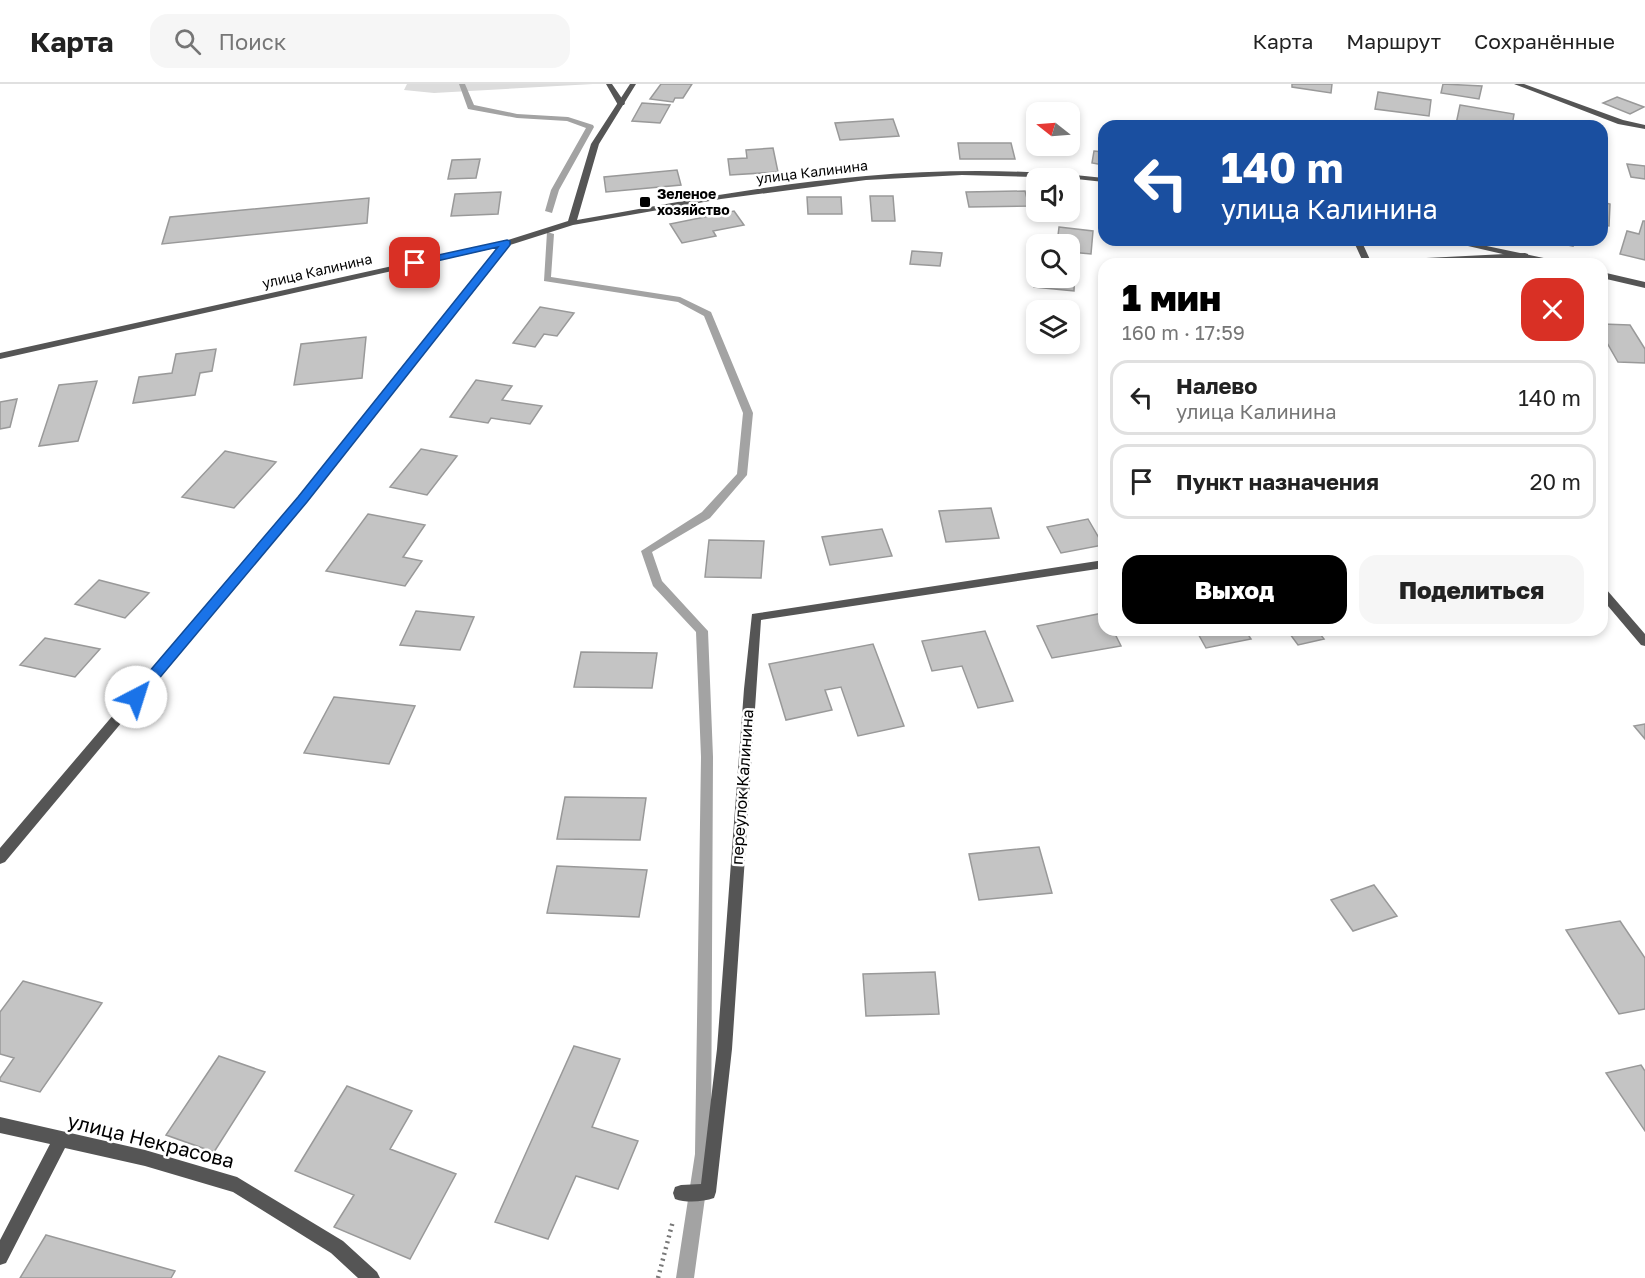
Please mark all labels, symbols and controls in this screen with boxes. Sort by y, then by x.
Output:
search box [150,14,570,68]
text: Карта [30,25,114,58]
icon: search [171,25,204,58]
text: Поиск [219,28,286,55]
text: Карта [1252,28,1313,54]
text: Маршрут [1346,28,1441,54]
text: Сохранённые [1474,28,1615,54]
north arrow [1026,102,1080,156]
map controls [1026,102,1080,354]
text: 140 m [1221,142,1343,192]
icon: left [1122,144,1200,222]
street label: улица Калинина [755,156,869,187]
button: sound [1026,168,1080,222]
place label: Зеленое хозяйство [657,185,730,218]
text: улица Калинина [1221,193,1438,225]
marker: Зеленое хозяйство [638,195,652,209]
button: search [1026,234,1080,288]
pin [389,237,440,288]
icon: arrive [398,246,431,279]
street label: улица Калинина [260,250,374,291]
text: 1 мин [1122,276,1221,319]
button: close [1521,278,1584,341]
button: layers [1026,300,1080,354]
text: 160 m · 17:59 [1122,320,1245,344]
text: Налево [1176,372,1258,399]
icon: left [1125,381,1158,414]
text: 140 m [1518,384,1581,411]
text: улица Калинина [1176,399,1337,423]
icon: arrive [1125,465,1158,498]
text: Пункт назначения [1176,468,1379,495]
text: 20 m [1530,468,1581,495]
button: Выход [1122,555,1347,624]
button: Поделиться [1359,555,1584,624]
position arrow [104,665,168,729]
street label: переулок Калинина [727,708,757,866]
street label: улица Некрасова [65,1108,237,1172]

